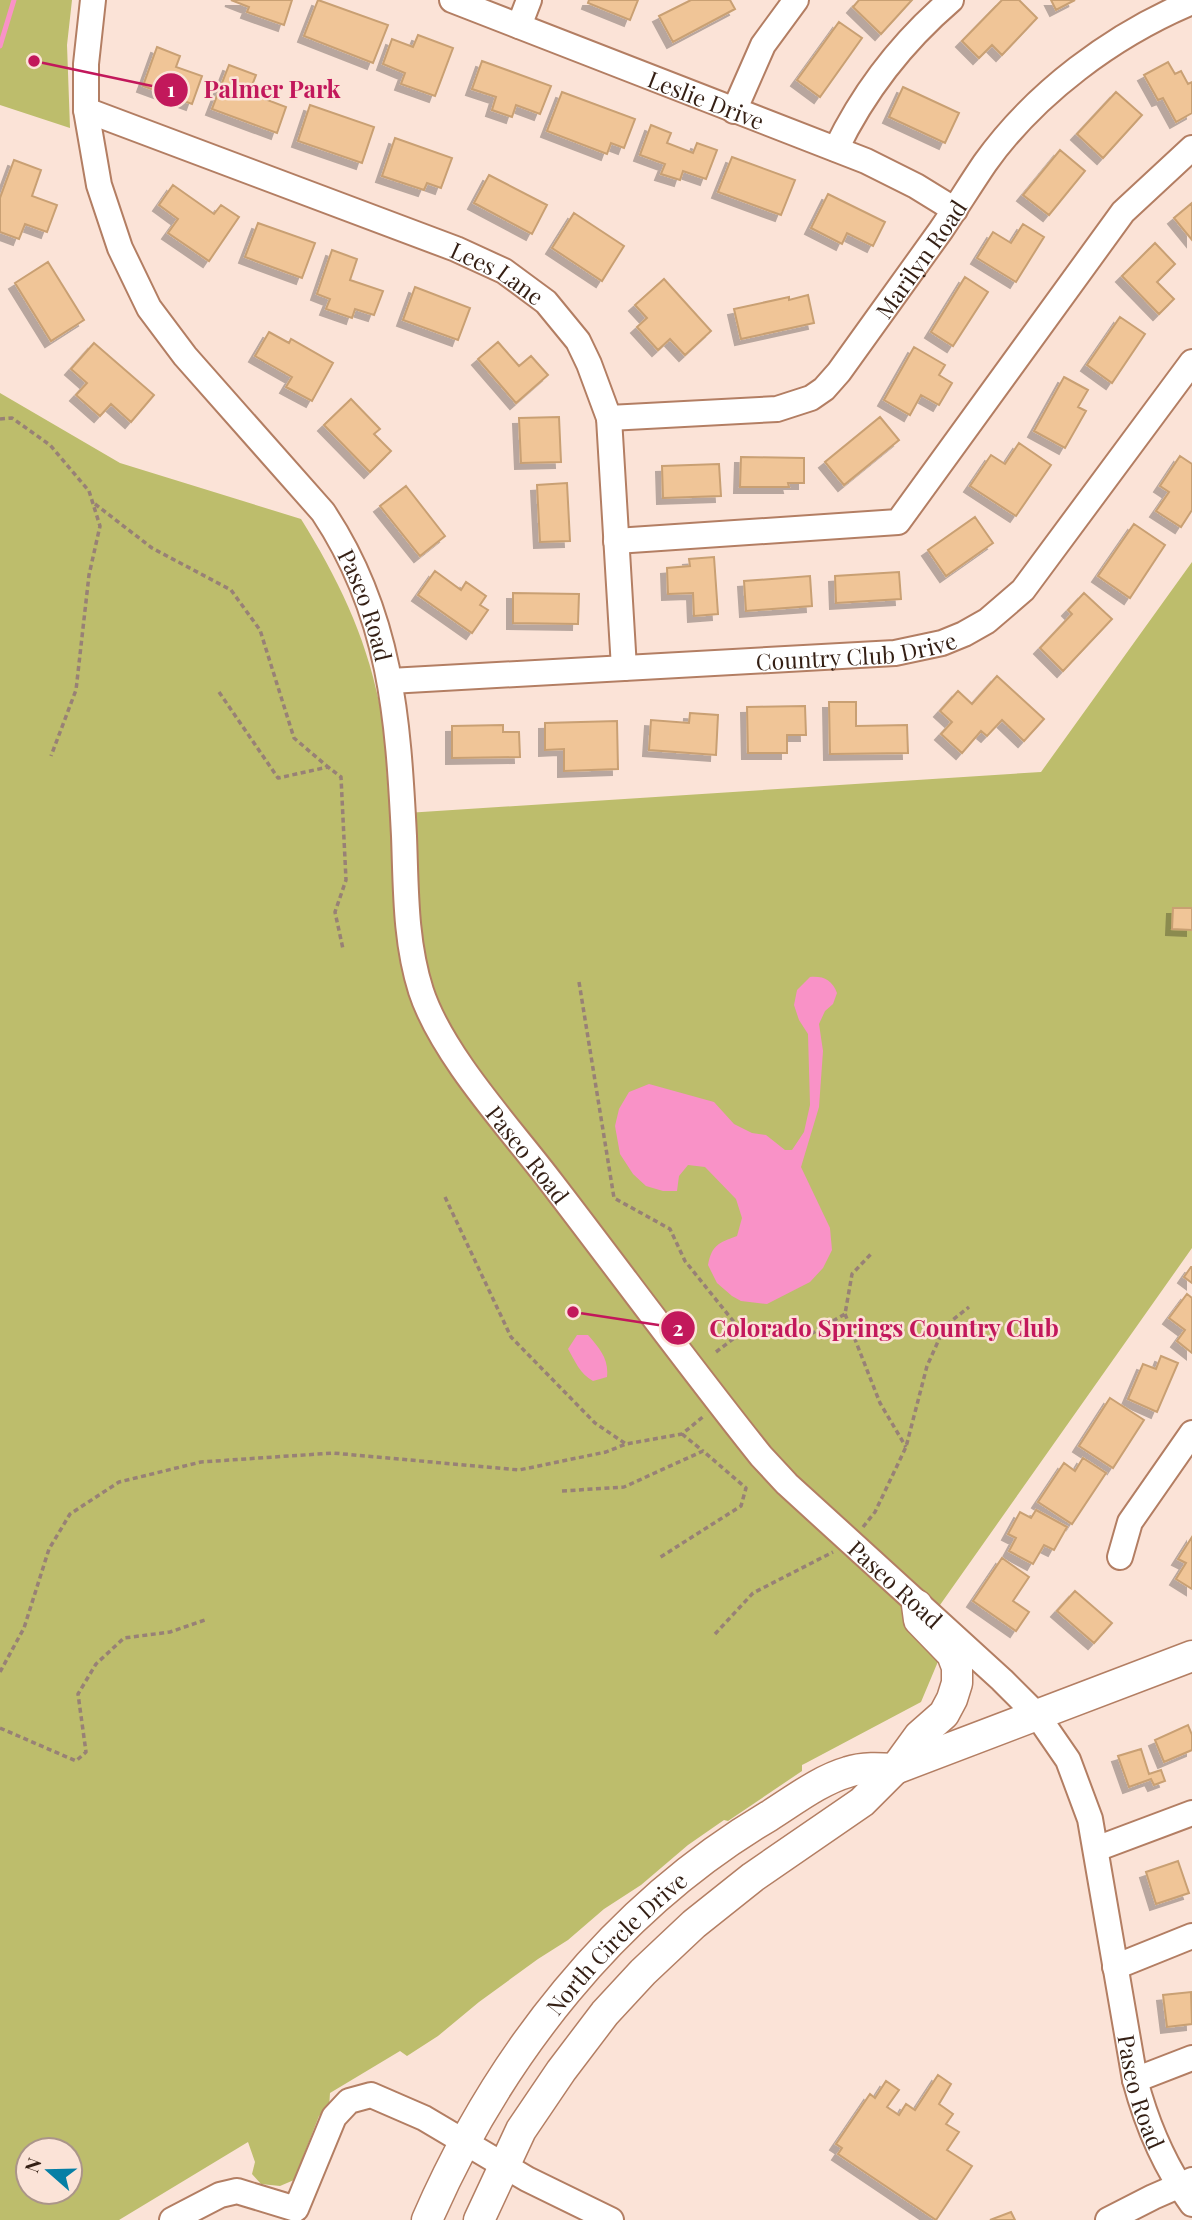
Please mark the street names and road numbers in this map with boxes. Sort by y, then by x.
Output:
street label: Leslie Drive [644,62,769,136]
street label: Marilyn Road [867,193,973,324]
street label: Lees Lane [446,233,551,311]
street label: Paseo Road [332,543,400,664]
street label: Country Club Drive [755,623,961,676]
street label: Paseo Road [480,1098,577,1209]
street label: Paseo Road [842,1532,950,1634]
street label: North Circle Drive [538,1864,693,2021]
street label: Paseo Road [1112,2032,1173,2153]

